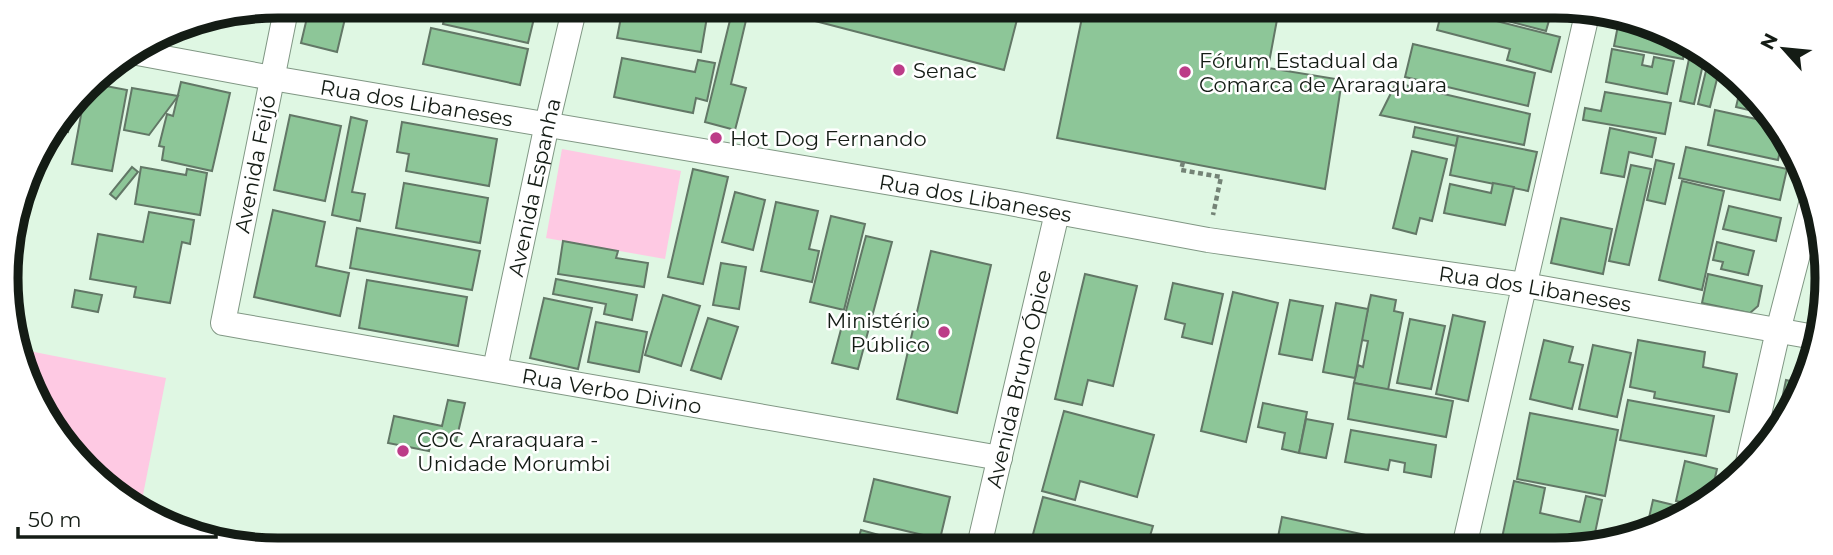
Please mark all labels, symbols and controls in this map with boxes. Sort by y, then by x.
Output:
north arrow [1749,14,1819,84]
text: N [1756,29,1783,54]
place label: Fórum Estadual da Comarca de Araraquara [1199,48,1447,97]
place label: Senac [913,58,977,83]
marker: Senac [891,62,907,78]
marker: Fórum Estadual da Comarca de Araraquara [1177,64,1193,80]
street label: Rua dos Libaneses [318,74,515,131]
street label: Avenida Feijó [229,93,281,235]
street label: Avenida Espanha [503,95,565,279]
place label: Hot Dog Fernando [730,126,927,151]
marker: Hot Dog Fernando [708,130,724,146]
street label: Rua dos Libaneses [877,169,1074,227]
street label: Rua dos Libaneses [1437,260,1634,316]
street label: Avenida Bruno Ópice [981,267,1056,490]
place label: Ministério Público [826,308,930,357]
marker: Ministério Público [936,324,952,340]
street label: Rua Verbo Divino [520,363,704,418]
place label: COC Araraquara - Unidade Morumbi [417,427,610,476]
marker: COC Araraquara - Unidade Morumbi [395,443,411,459]
scale bar [18,496,215,540]
text: 50 m [28,507,82,532]

